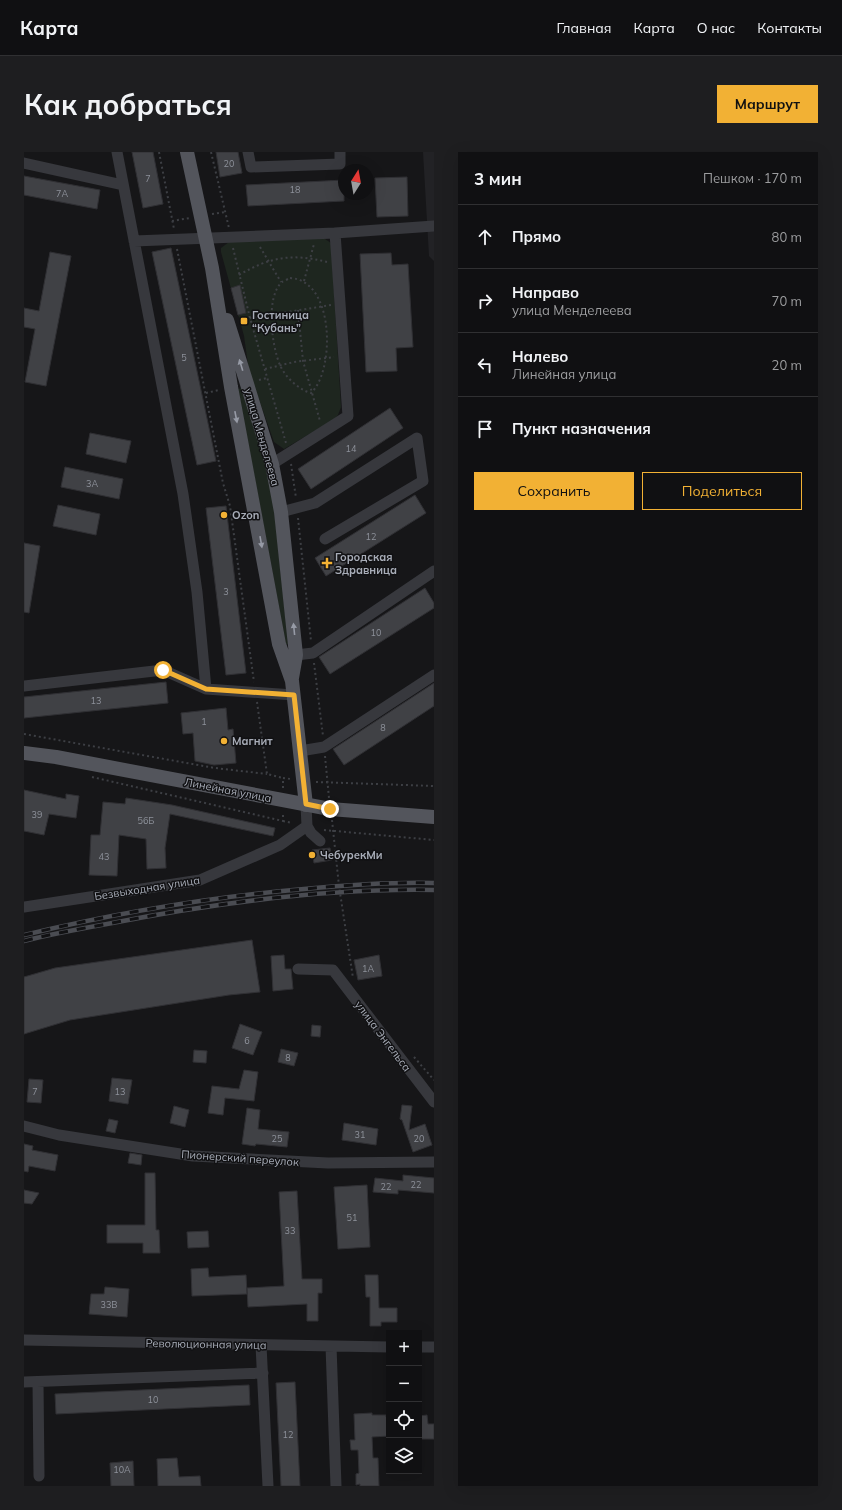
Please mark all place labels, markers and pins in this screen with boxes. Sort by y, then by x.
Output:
place label: Гостиница “Кубань” [252,308,309,335]
marker: Гостиница “Кубань” [239,316,249,326]
place label: Ozon [232,508,259,522]
marker: Ozon [219,510,229,520]
place label: Городская Здравница [335,550,397,577]
marker: Городская Здравница [322,558,332,568]
place label: Магнит [232,734,273,748]
marker: Магнит [219,736,229,746]
place label: ЧебурекМи [320,848,383,862]
marker: ЧебурекМи [307,850,317,860]

